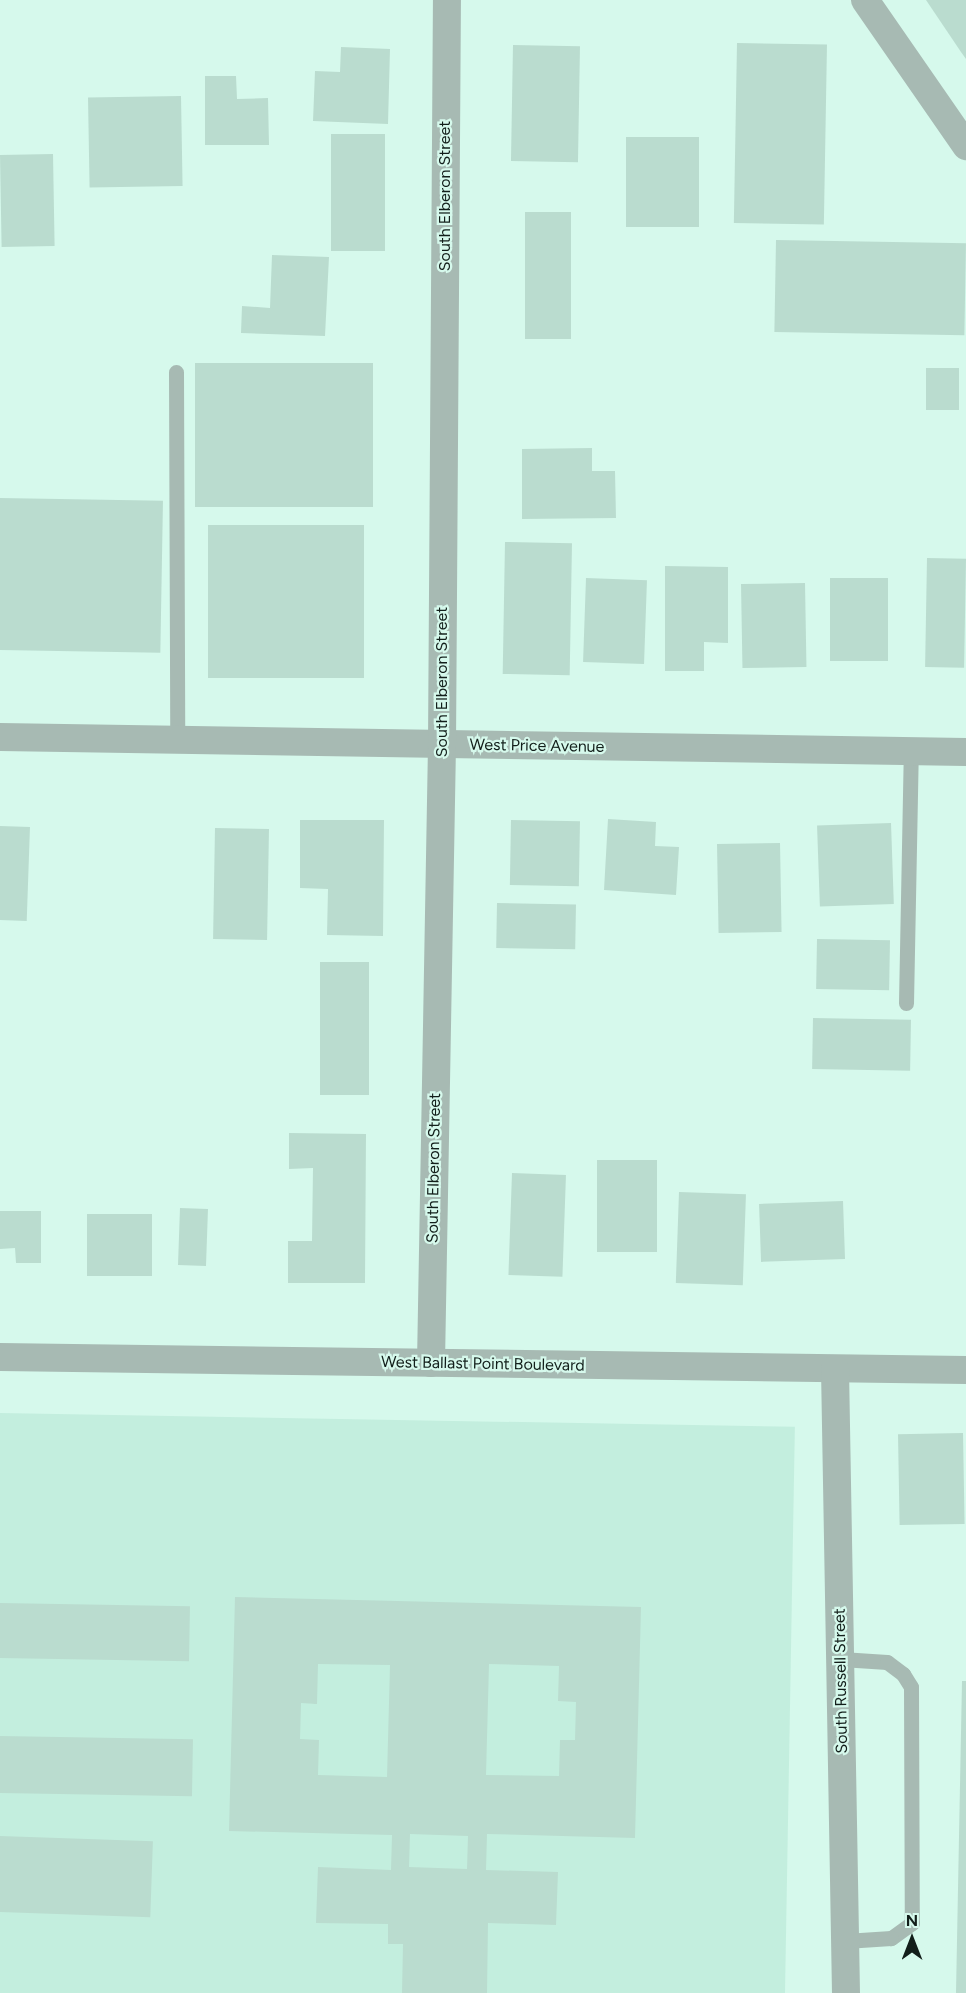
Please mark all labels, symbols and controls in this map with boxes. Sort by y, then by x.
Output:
street label: South Elberon Street [435,121,455,271]
street label: South Elberon Street [432,607,452,757]
street label: West Price Avenue [470,735,604,757]
street label: South Elberon Street [423,1093,445,1243]
street label: West Ballast Point Boulevard [381,1353,585,1375]
street label: South Russell Street [830,1608,852,1754]
north arrow [882,1909,942,1969]
text: N [906,1911,918,1930]

